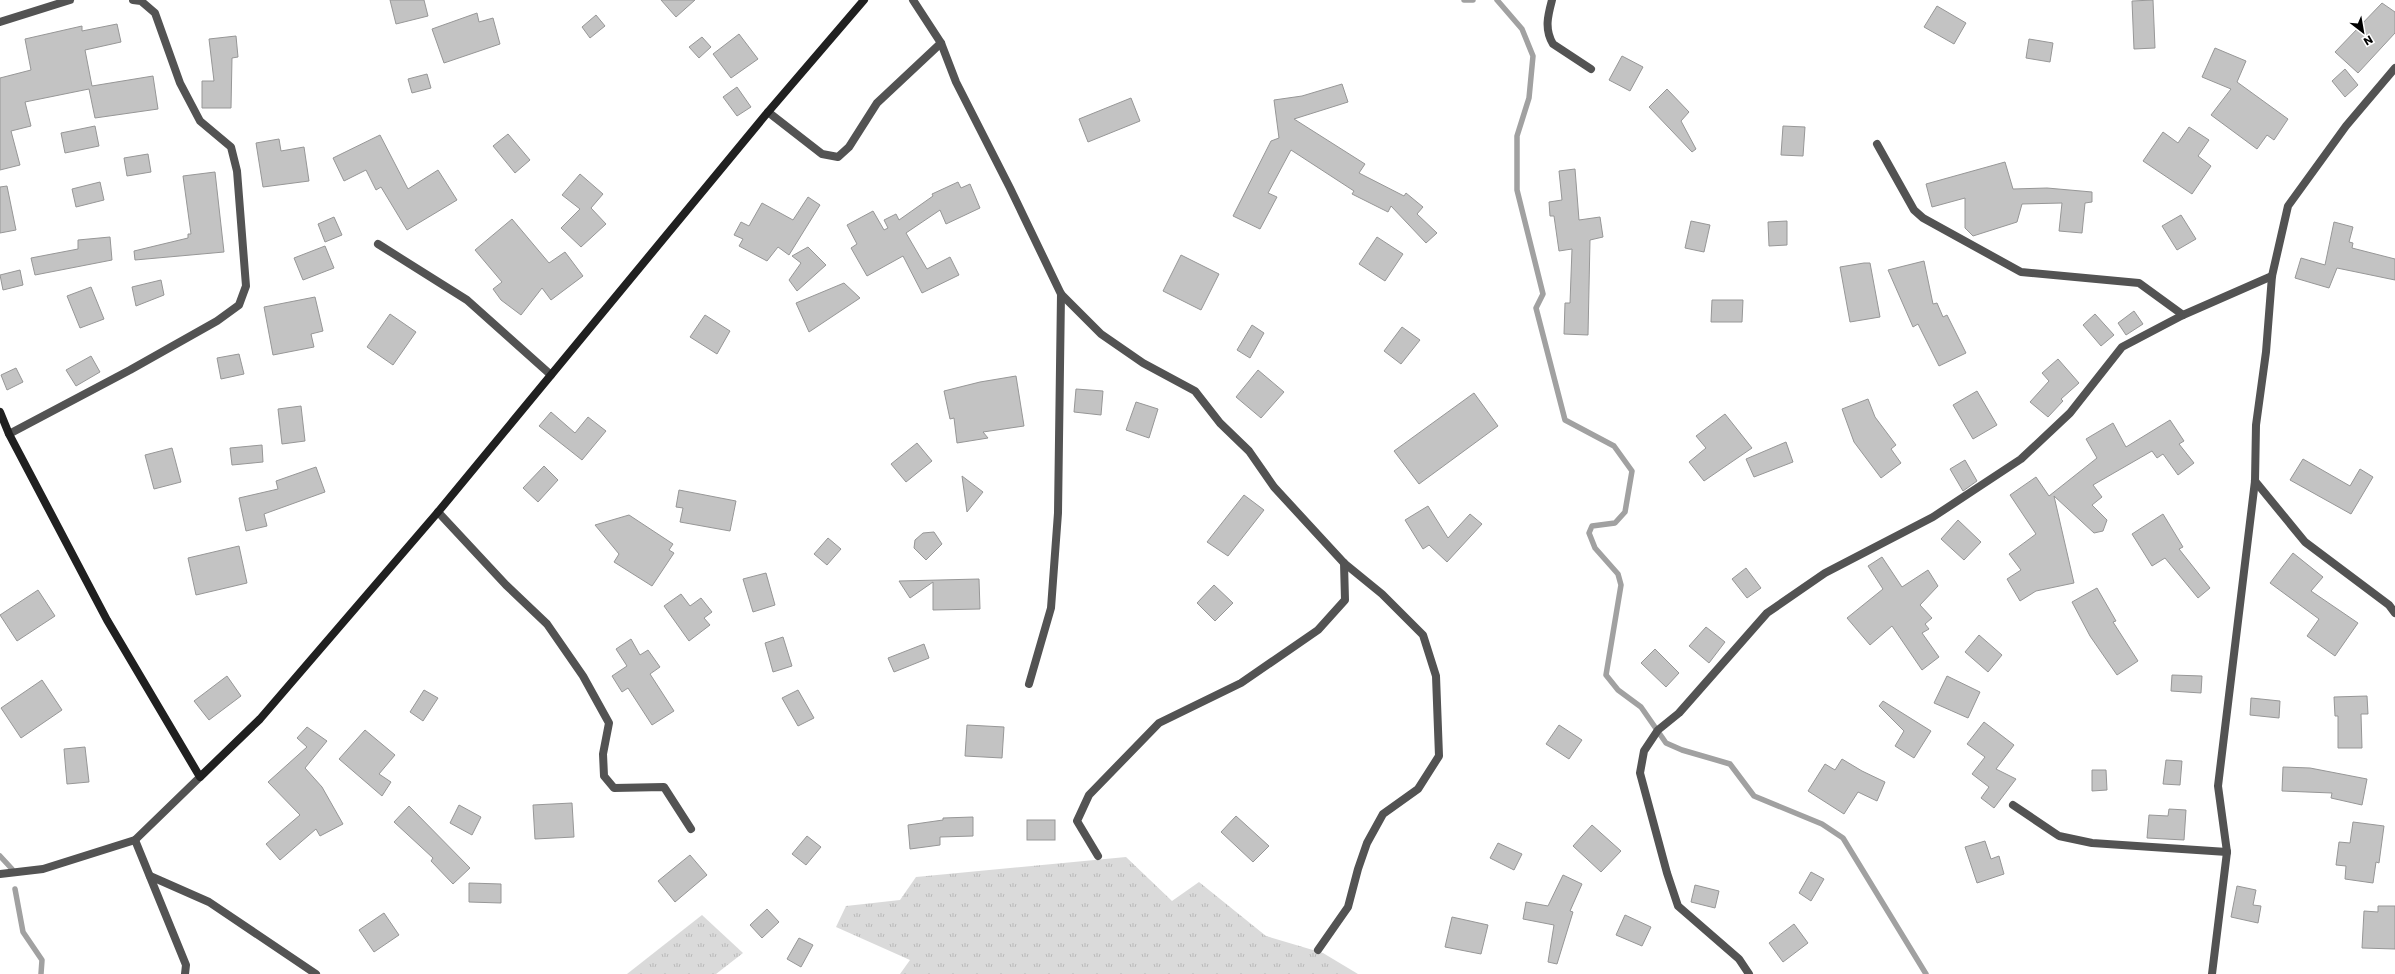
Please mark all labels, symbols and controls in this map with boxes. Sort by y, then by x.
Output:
north arrow [2343,12,2383,52]
text: N [2360,32,2376,50]

